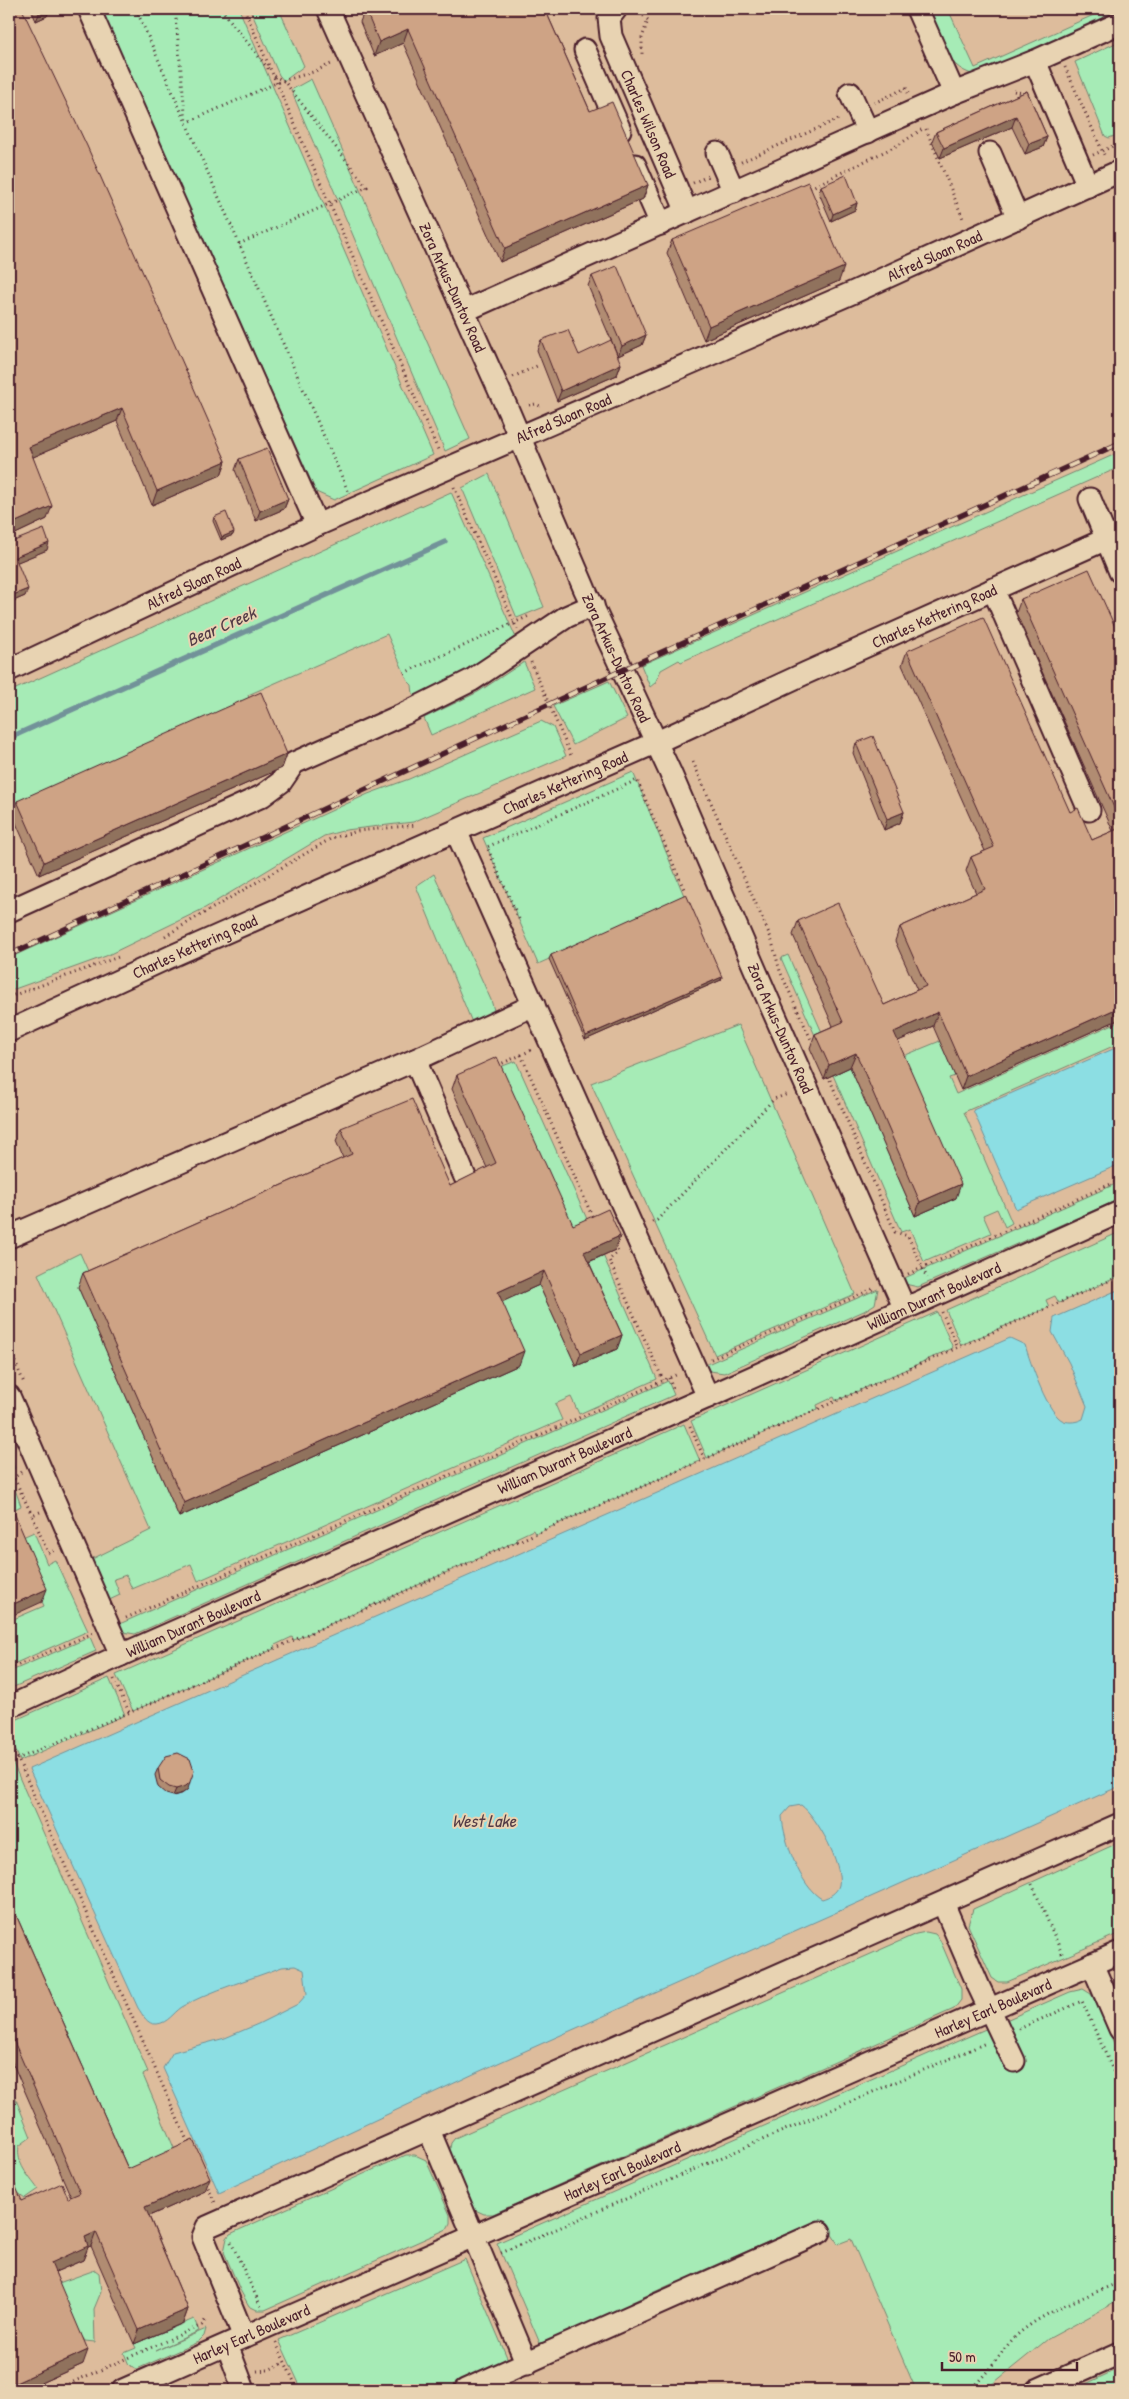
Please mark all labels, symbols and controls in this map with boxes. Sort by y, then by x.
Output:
street label: Charles Wilson Road [616,66,682,181]
street label: Zora Arkus-Duntov Road [414,219,492,356]
street label: Alfred Sloan Road [883,224,985,287]
street label: Alfred Sloan Road [512,388,614,448]
street label: Alfred Sloan Road [143,551,244,615]
street label: Charles Kettering Road [868,578,1000,653]
street label: Zora Arkus-Duntov Road [577,590,656,726]
water label: Bear Creek [183,599,261,652]
street label: Charles Kettering Road [499,745,631,820]
street label: Charles Kettering Road [129,909,261,984]
street label: Zora Arkus-Duntov Road [743,959,819,1096]
street label: William Durant Boulevard [863,1256,1004,1335]
street label: William Durant Boulevard [494,1421,635,1499]
street label: William Durant Boulevard [122,1584,263,1663]
water label: West Lake [452,1808,517,1833]
street label: Harley Earl Boulevard [931,1973,1055,2043]
street label: Harley Earl Boulevard [560,2136,684,2206]
street label: Harley Earl Boulevard [189,2298,313,2369]
scale bar [942,2339,1076,2371]
text: 50 m [949,2346,976,2367]

